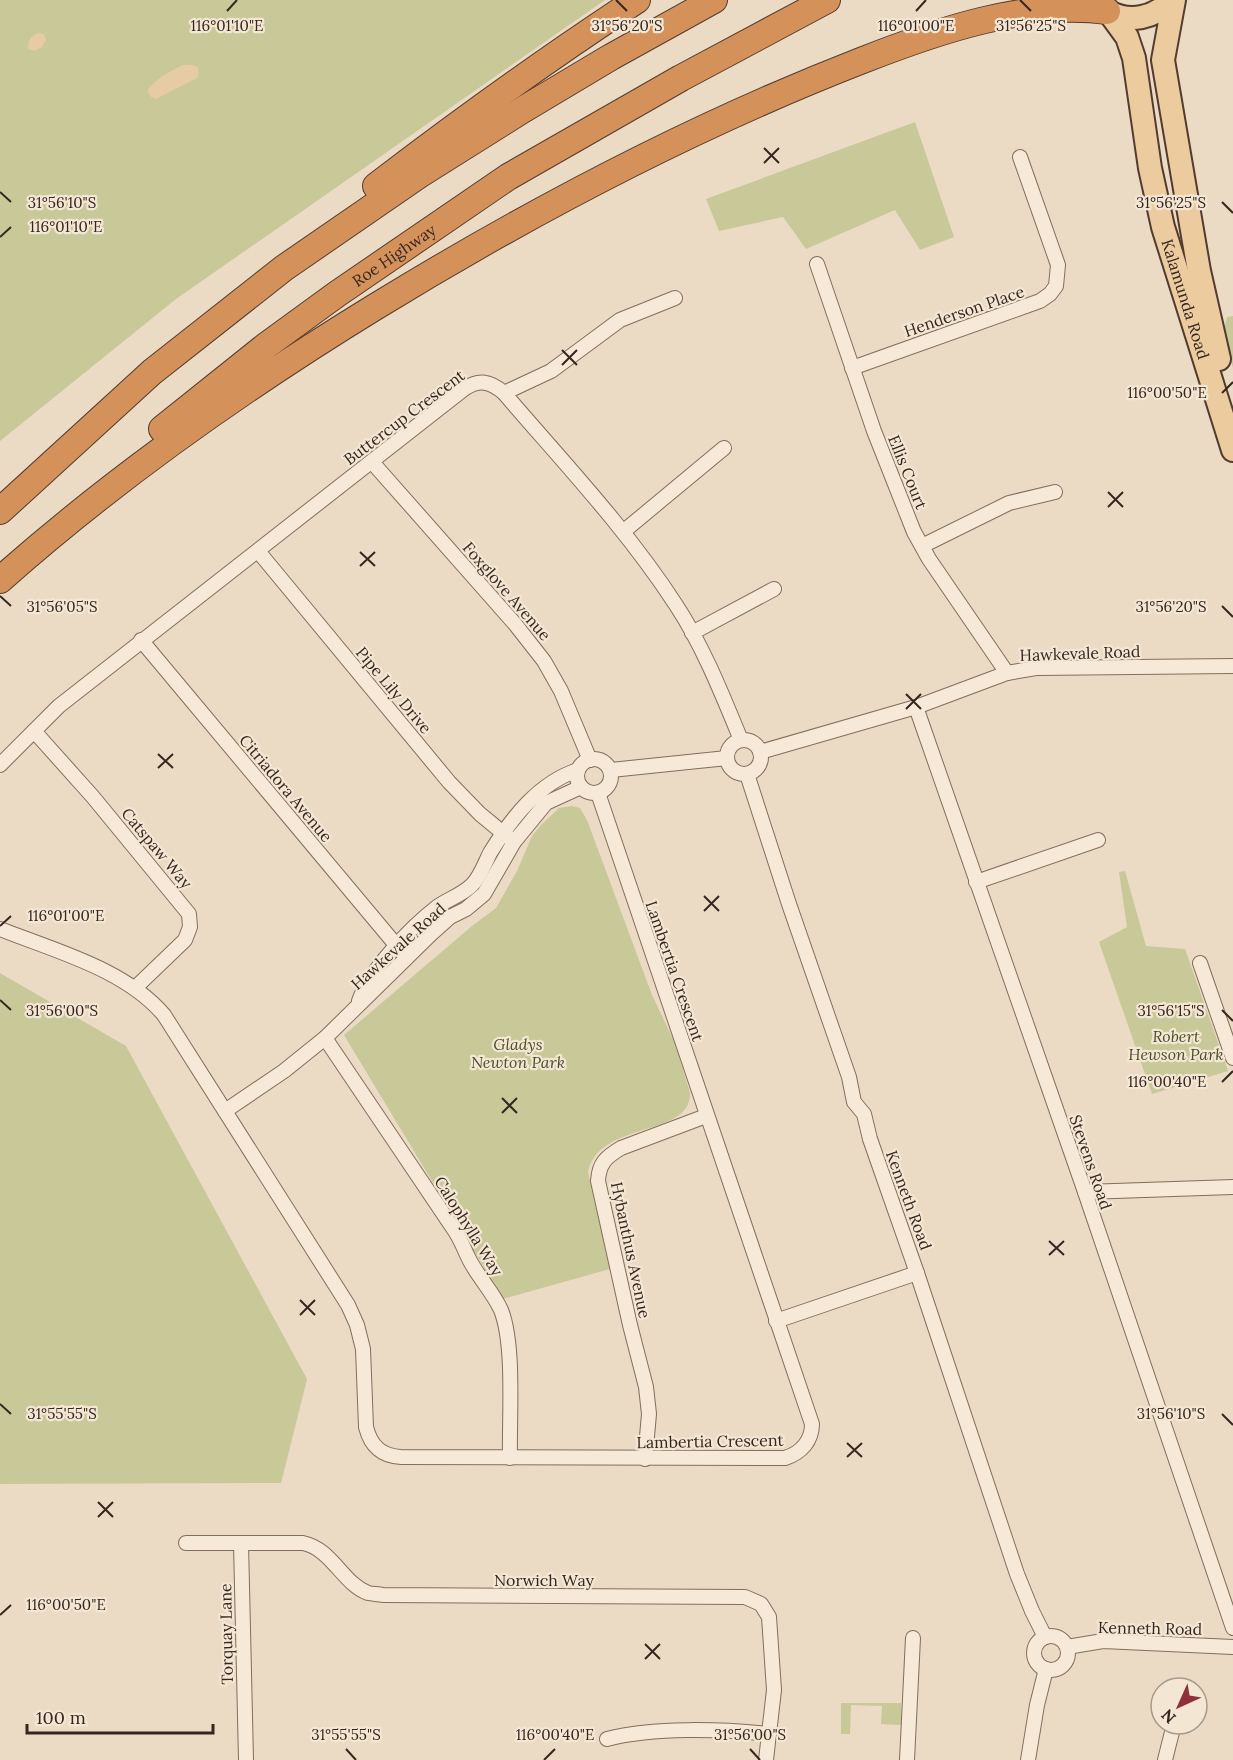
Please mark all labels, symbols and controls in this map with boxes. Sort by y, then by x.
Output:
text: 116°01'10"E [191,16,263,35]
text: 31°56'20"S [592,16,662,35]
text: 116°01'00"E [878,16,954,35]
text: 31°56'25"S [996,16,1066,35]
text: 31°56'10"S [28,193,96,212]
text: 31°56'25"S [1136,193,1206,212]
text: 116°01'10"E [30,217,102,236]
street label: Roe Highway [348,219,440,291]
street label: Kalamunda Road [1157,237,1214,362]
street label: Henderson Place [901,281,1027,341]
street label: Buttercup Crescent [340,365,469,469]
text: 116°00'50"E [1127,383,1207,402]
street label: Ellis Court [884,432,932,513]
street label: Foxglove Avenue [459,538,556,645]
text: 31°56'05"S [26,597,98,616]
text: 31°56'20"S [1136,597,1206,616]
street label: Hawkevale Road [1019,641,1141,665]
street label: Pipe Lily Drive [352,642,436,738]
street label: Citriadora Avenue [235,730,337,846]
street label: Catspaw Way [117,804,197,893]
street label: Hawkevale Road [346,898,450,994]
street label: Lambertia Crescent [642,898,709,1045]
text: 116°01'00"E [28,906,104,925]
text: 31°56'00"S [26,1001,98,1020]
text: 31°56'15"S [1137,1001,1205,1020]
park label: Robert Hewson Park [1128,1026,1224,1064]
park label: Gladys Newton Park [471,1034,565,1072]
text: 116°00'40"E [1128,1072,1206,1091]
street label: Stevens Road [1065,1112,1117,1212]
street label: Kenneth Road [882,1148,936,1253]
street label: Calophylla Way [430,1173,508,1280]
street label: Hybanthus Avenue [607,1180,655,1320]
text: 31°55'55"S [27,1404,97,1423]
text: 31°56'10"S [1137,1404,1205,1423]
street label: Lambertia Crescent [636,1430,785,1452]
street label: Norwich Way [494,1570,594,1590]
street label: Torquay Lane [215,1583,237,1685]
text: 116°00'50"E [26,1595,106,1614]
street label: Kenneth Road [1098,1617,1203,1639]
north arrow [1149,1676,1209,1736]
scale bar [27,1697,213,1735]
text: N [1157,1705,1180,1728]
text: 100 m [36,1706,86,1729]
text: 31°55'55"S [311,1725,381,1744]
text: 116°00'40"E [516,1725,594,1744]
text: 31°56'00"S [714,1725,786,1744]

